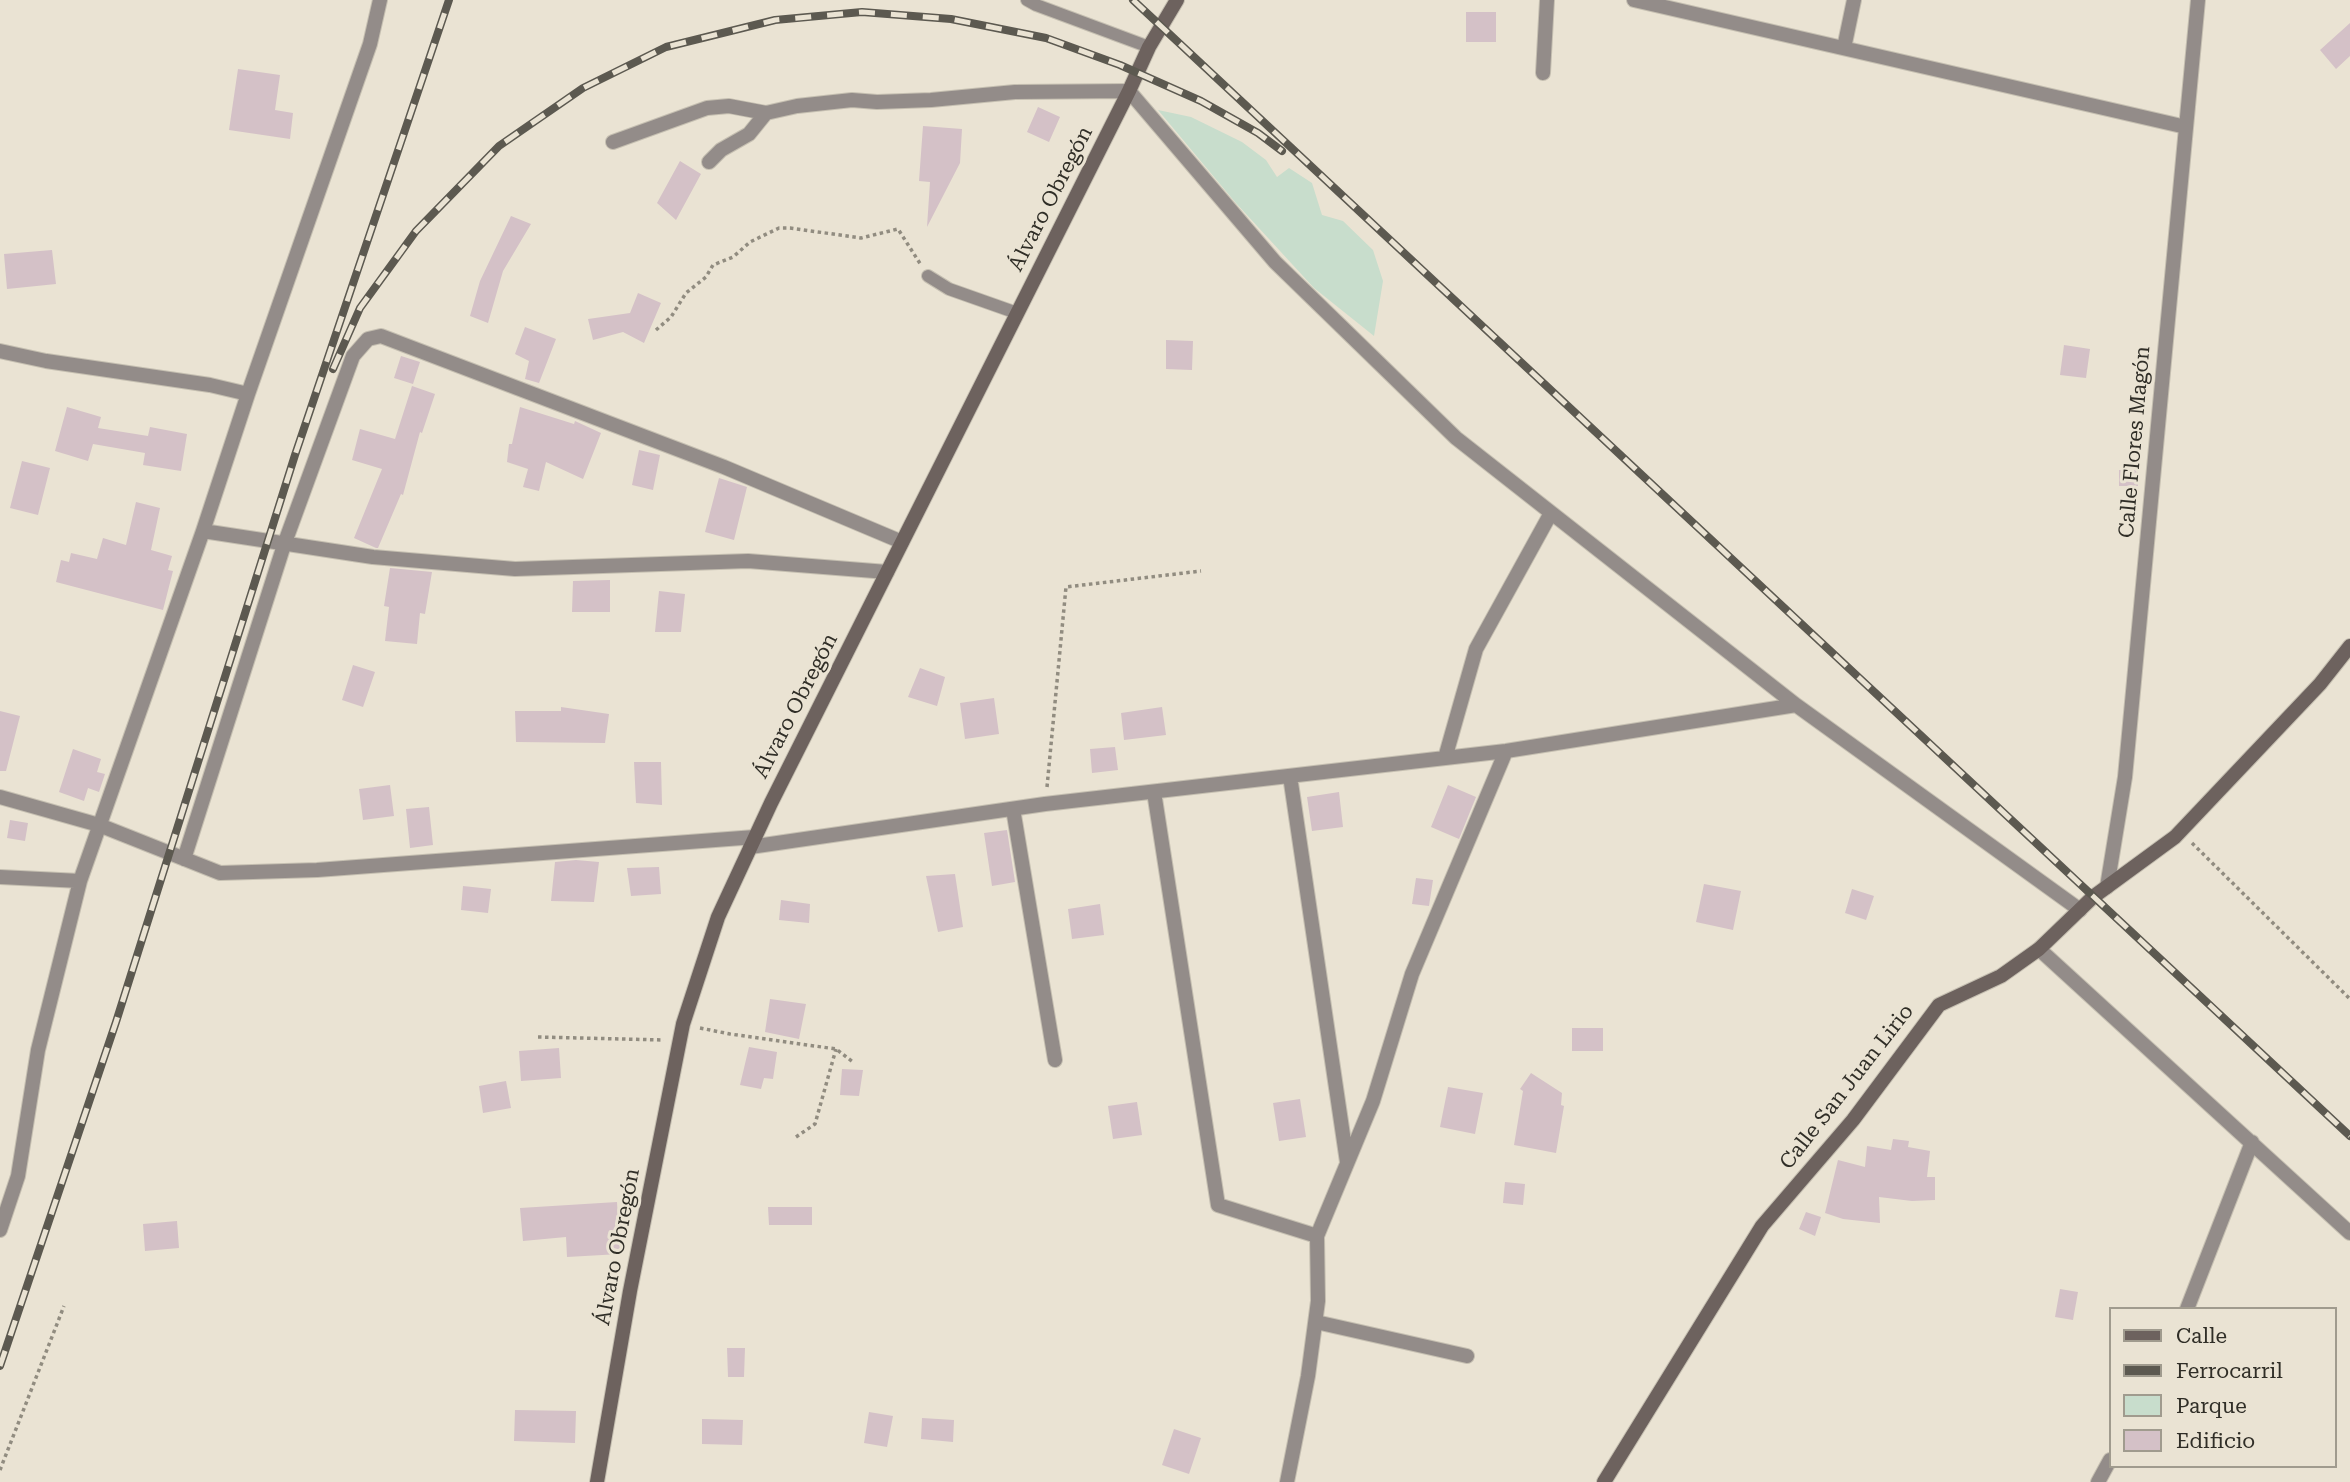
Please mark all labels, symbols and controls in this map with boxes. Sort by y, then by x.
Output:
street label: Álvaro Obregón [1004,122,1098,276]
street label: Calle Flores Magón [2114,345,2156,539]
street label: Álvaro Obregón [749,629,843,783]
street label: Calle San Juan Lirio [1775,999,1919,1175]
street label: Álvaro Obregón [590,1166,646,1328]
legend [2108,1307,2336,1468]
text: Calle [2176,1324,2227,1348]
text: Ferrocarril [2176,1359,2283,1383]
text: Parque [2176,1394,2247,1418]
text: Edificio [2176,1429,2255,1453]

